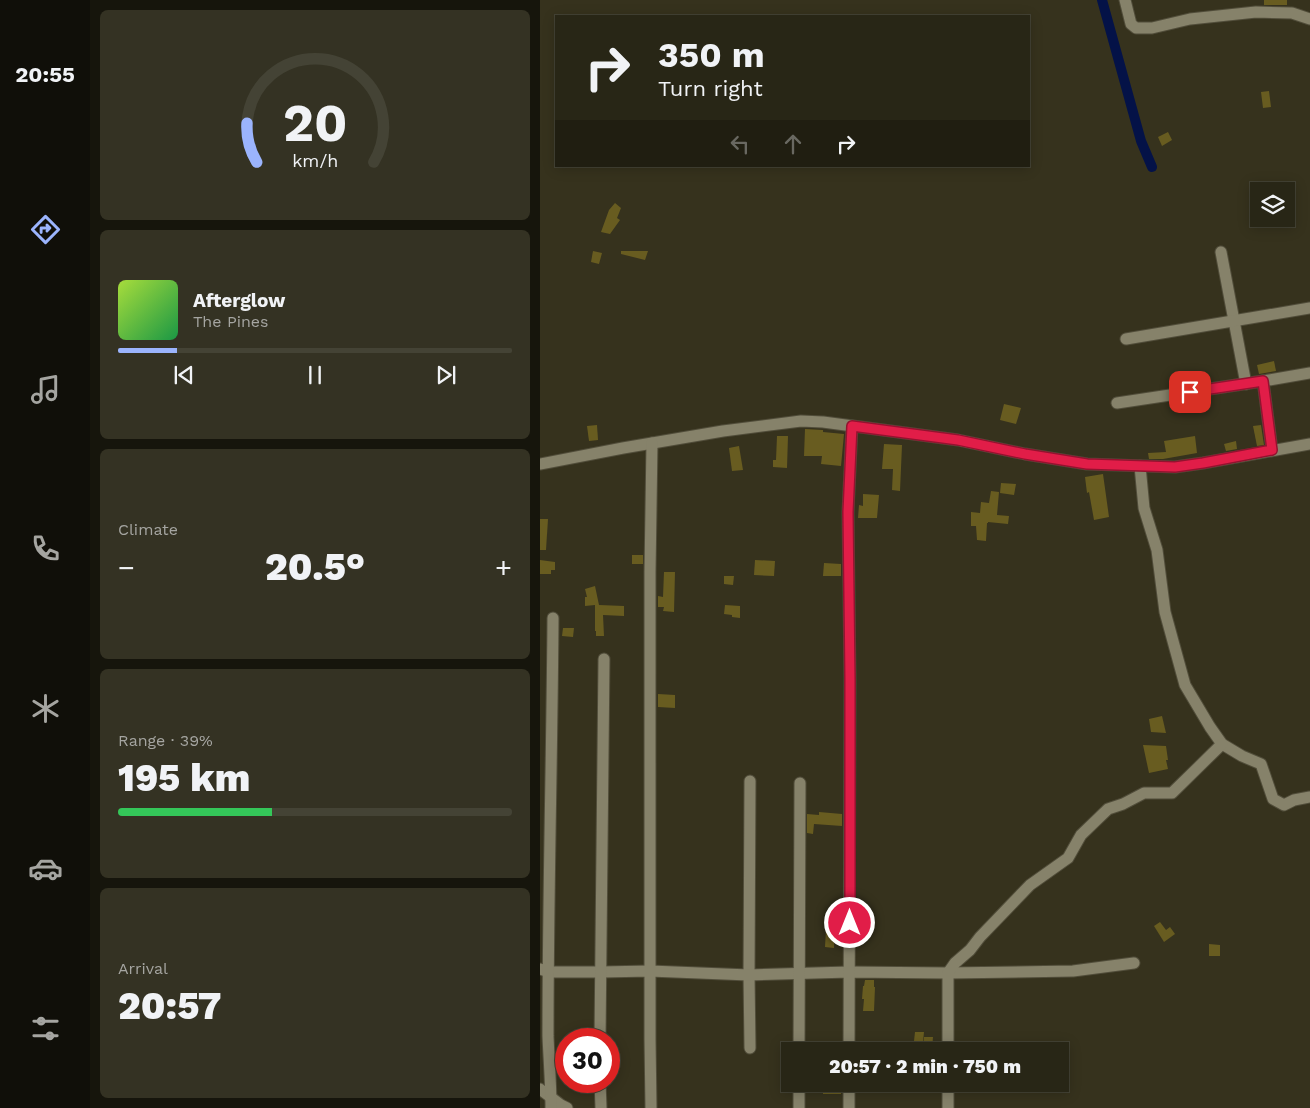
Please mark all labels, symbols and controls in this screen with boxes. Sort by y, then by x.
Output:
text: 350 m [658,34,765,76]
icon: right [575,35,640,100]
text: 20:55 [15,62,75,87]
text: Turn right [658,76,763,101]
text: 20 [283,93,347,154]
icon: left [726,130,754,158]
icon: ahead [779,130,807,158]
icon: right [832,130,860,158]
text: km/h [292,150,338,171]
map controls [1250,182,1295,227]
button: layers [1250,182,1295,227]
icon: directions [28,212,63,247]
text: Afterglow [193,289,285,312]
text: The Pines [193,312,269,331]
icon: previous [170,361,198,389]
icon: pause [301,361,329,389]
icon: next [432,361,460,389]
pin [1169,371,1211,413]
icon: music [28,372,63,407]
icon: arrive [1176,378,1204,406]
text: Climate [118,520,178,539]
icon: phone [28,531,63,566]
text: 20.5° [265,545,365,589]
text: − [118,551,135,584]
text: + [495,551,512,584]
icon: climate [28,691,63,726]
text: Range · 39% [118,731,213,750]
text: 195 km [118,756,250,800]
icon: car [28,851,63,886]
position arrow [823,896,875,948]
text: Arrival [118,959,168,978]
text: 20:57 [118,984,222,1028]
icon: filters [28,1011,63,1046]
speed limit sign: 30 [555,1028,620,1093]
text: 20:57 · 2 min · 750 m [829,1055,1021,1078]

